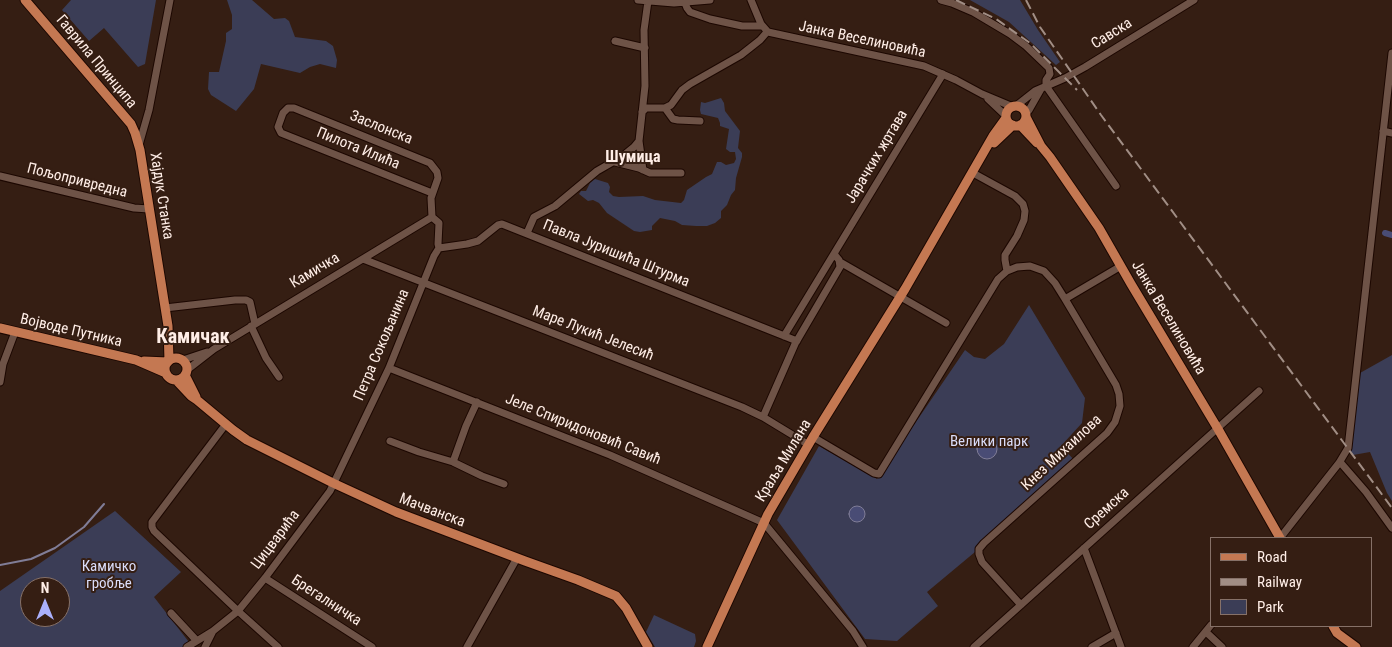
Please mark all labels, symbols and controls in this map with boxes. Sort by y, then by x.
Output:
street label: Гаврила Принципа [52,12,140,112]
street label: Савска [1088,15,1136,53]
street label: Јанка Веселиновића [797,18,927,62]
street label: Заслонска [347,107,415,149]
street label: Јарачких жртава [842,107,912,207]
street label: Пилота Илића [314,124,402,174]
district label: Шумица [605,148,661,168]
street label: Хајдук Станка [145,151,177,241]
street label: Пољопривредна [25,160,129,202]
street label: Павла Јуришића Штурма [540,216,692,292]
street label: Камичка [287,249,343,293]
street label: Јанка Веселиновића [1127,258,1209,378]
street label: Петра Сокољанина [350,287,414,403]
street label: Маре Лукић Јелесић [530,303,656,365]
street label: Војводе Путника [18,311,124,351]
district label: Камичак [156,326,230,350]
street label: Јеле Спиридоновић Савић [502,390,664,470]
street label: Кнез Михаилова [1018,411,1106,495]
street label: Краља Милана [752,416,816,506]
park label: Велики парк [950,433,1028,451]
street label: Сремска [1081,484,1133,534]
street label: Мачванска [396,490,468,532]
street label: Цицварића [248,507,304,573]
legend [1210,537,1372,627]
text: Road [1257,548,1287,566]
park label: Камичко гробље [82,558,136,593]
street label: Брегалничка [288,572,364,630]
text: Railway [1257,573,1302,591]
north arrow [20,577,70,627]
text: N [41,580,49,596]
text: Park [1257,598,1284,616]

